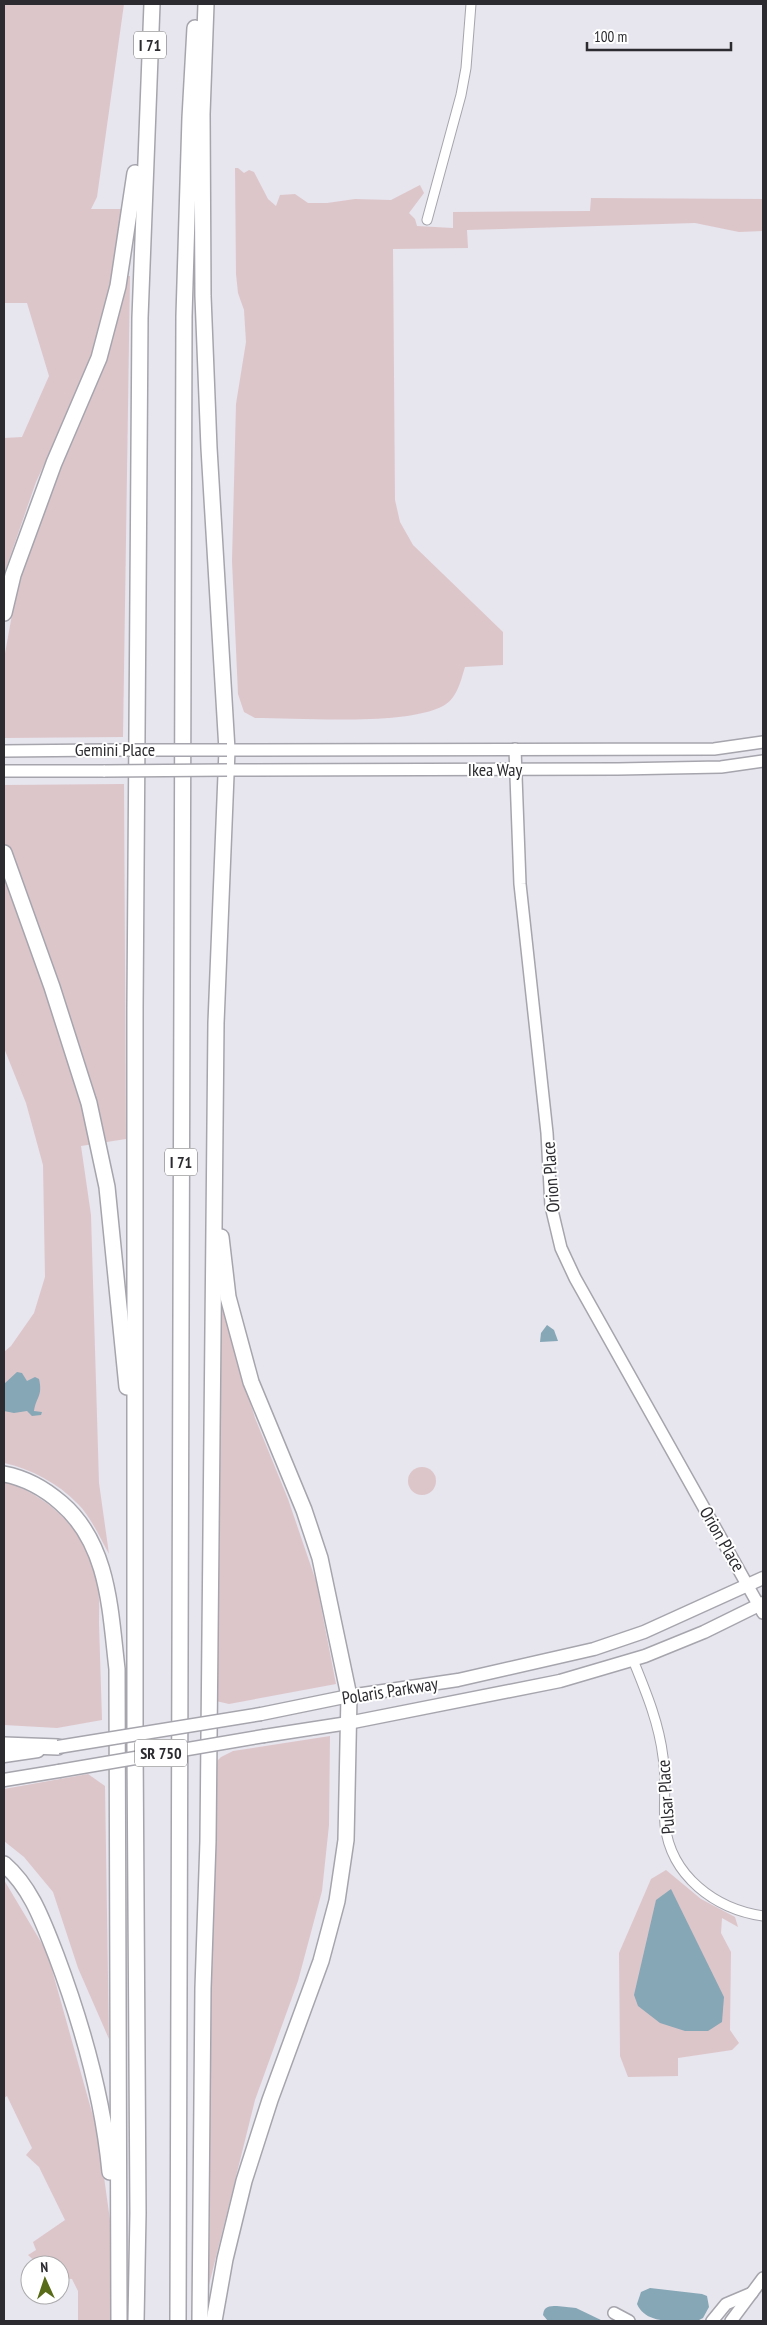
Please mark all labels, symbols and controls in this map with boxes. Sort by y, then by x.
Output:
scale bar [587,20,731,52]
text: 100 m [594,27,627,46]
road number: I 71 [134,32,166,58]
street label: Gemini Place [75,738,155,761]
street label: Ikea Way [468,758,523,781]
street label: Orion Place [537,1141,564,1213]
road number: I 71 [165,1148,197,1176]
street label: Orion Place [695,1502,750,1575]
street label: Polaris Parkway [340,1672,440,1709]
road number: SR 750 [135,1740,187,1766]
street label: Pulsar Place [651,1759,680,1835]
north arrow [20,2255,70,2305]
text: N [40,2258,49,2276]

